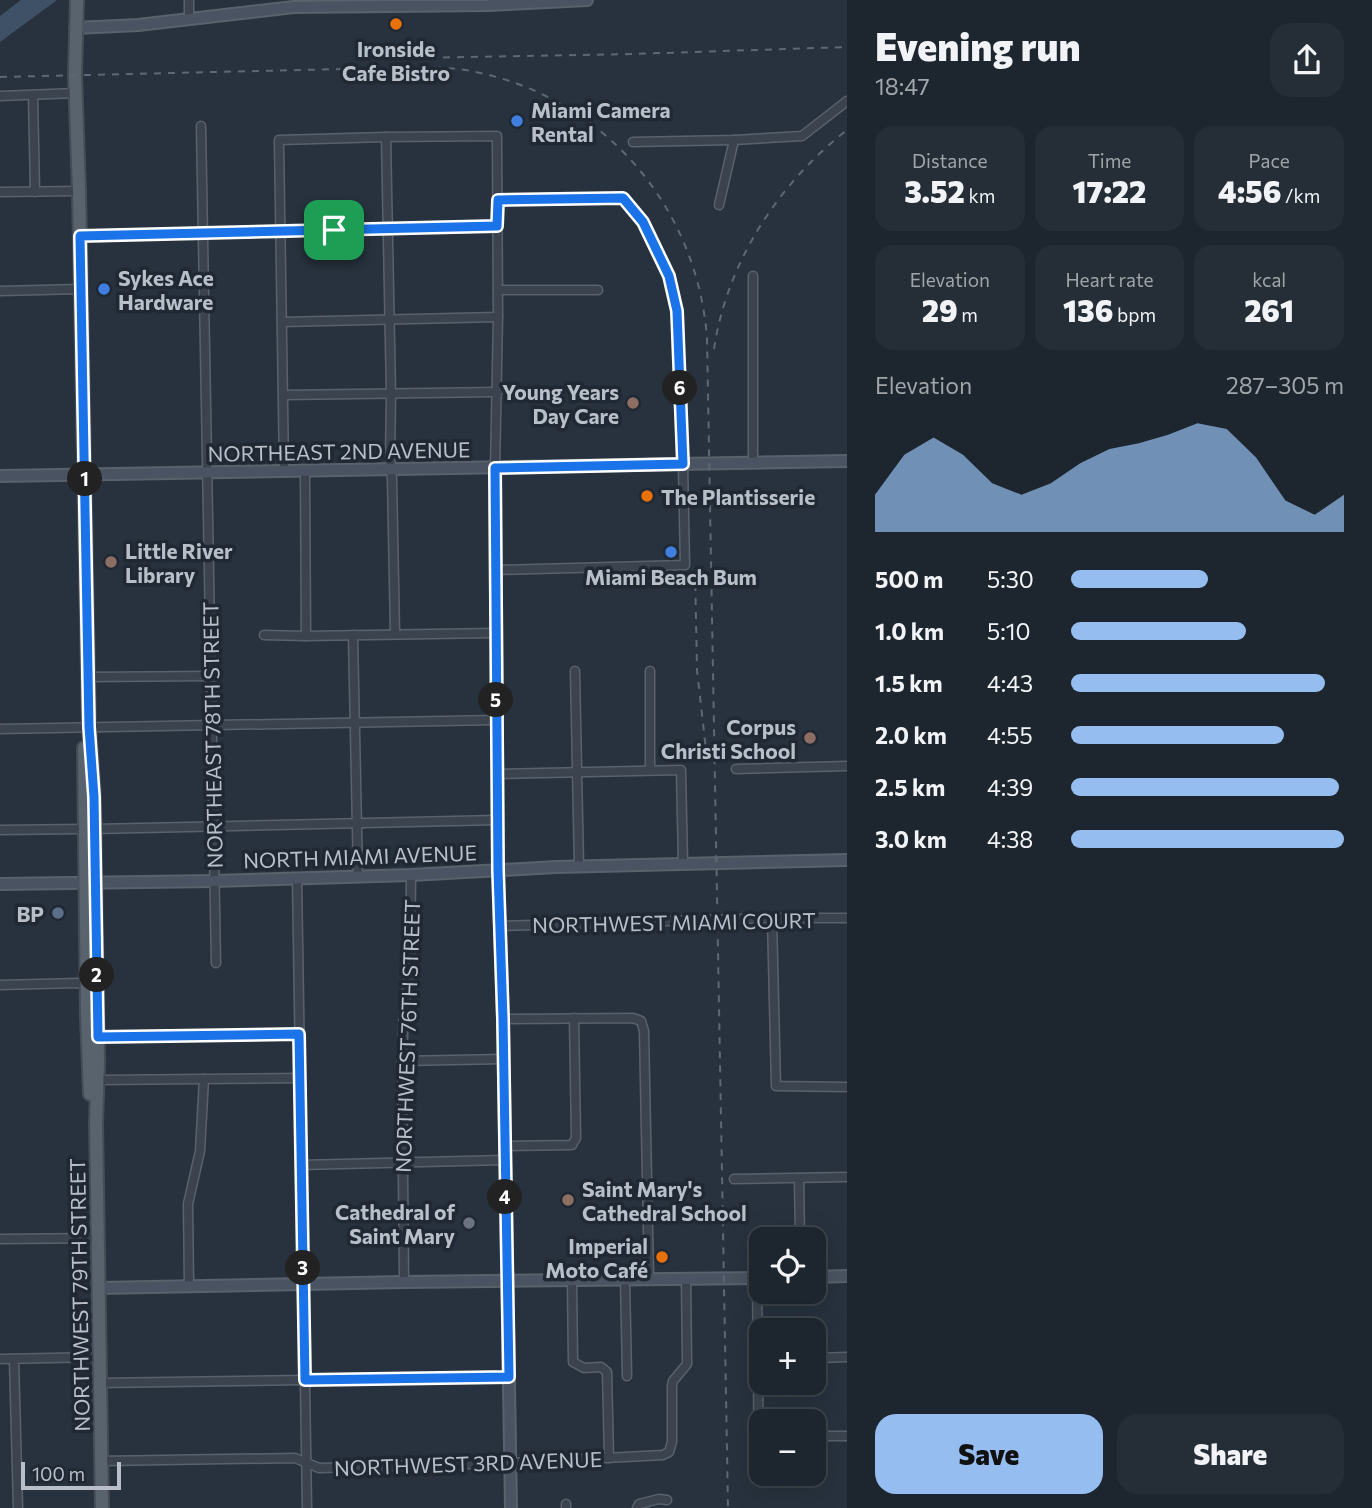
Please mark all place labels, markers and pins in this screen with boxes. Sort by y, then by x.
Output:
marker: Ironside Cafe Bistro [388,16,404,32]
place label: Ironside Cafe Bistro [342,36,450,85]
place label: Miami Camera Rental [531,97,671,146]
marker: Miami Camera Rental [509,113,525,129]
pin [304,200,364,260]
place label: Sykes Ace Hardware [118,265,214,314]
marker: Sykes Ace Hardware [96,281,112,297]
pin: 6 [662,370,698,406]
place label: Young Years Day Care [502,379,619,428]
marker: Young Years Day Care [625,395,641,411]
pin: 1 [68,462,102,496]
place label: The Plantisserie [661,484,815,509]
marker: The Plantisserie [639,488,655,504]
place label: Little River Library [125,538,233,587]
marker: Miami Beach Bum [663,544,679,560]
marker: Little River Library [103,554,119,570]
place label: Miami Beach Bum [585,564,757,589]
pin: 5 [478,682,514,718]
place label: Corpus Christi School [661,714,796,763]
marker: Corpus Christi School [802,730,818,746]
place label: BP [16,901,44,926]
marker: BP [50,905,66,921]
pin: 2 [80,958,114,992]
place label: Saint Mary's Cathedral School [582,1176,747,1225]
pin: 4 [488,1180,522,1214]
marker: Saint Mary's Cathedral School [560,1192,576,1208]
place label: Cathedral of Saint Mary [335,1199,455,1248]
marker: Cathedral of Saint Mary [461,1215,477,1231]
place label: Imperial Moto Café [545,1233,648,1282]
marker: Imperial Moto Café [654,1249,670,1265]
pin: 3 [286,1250,320,1286]

